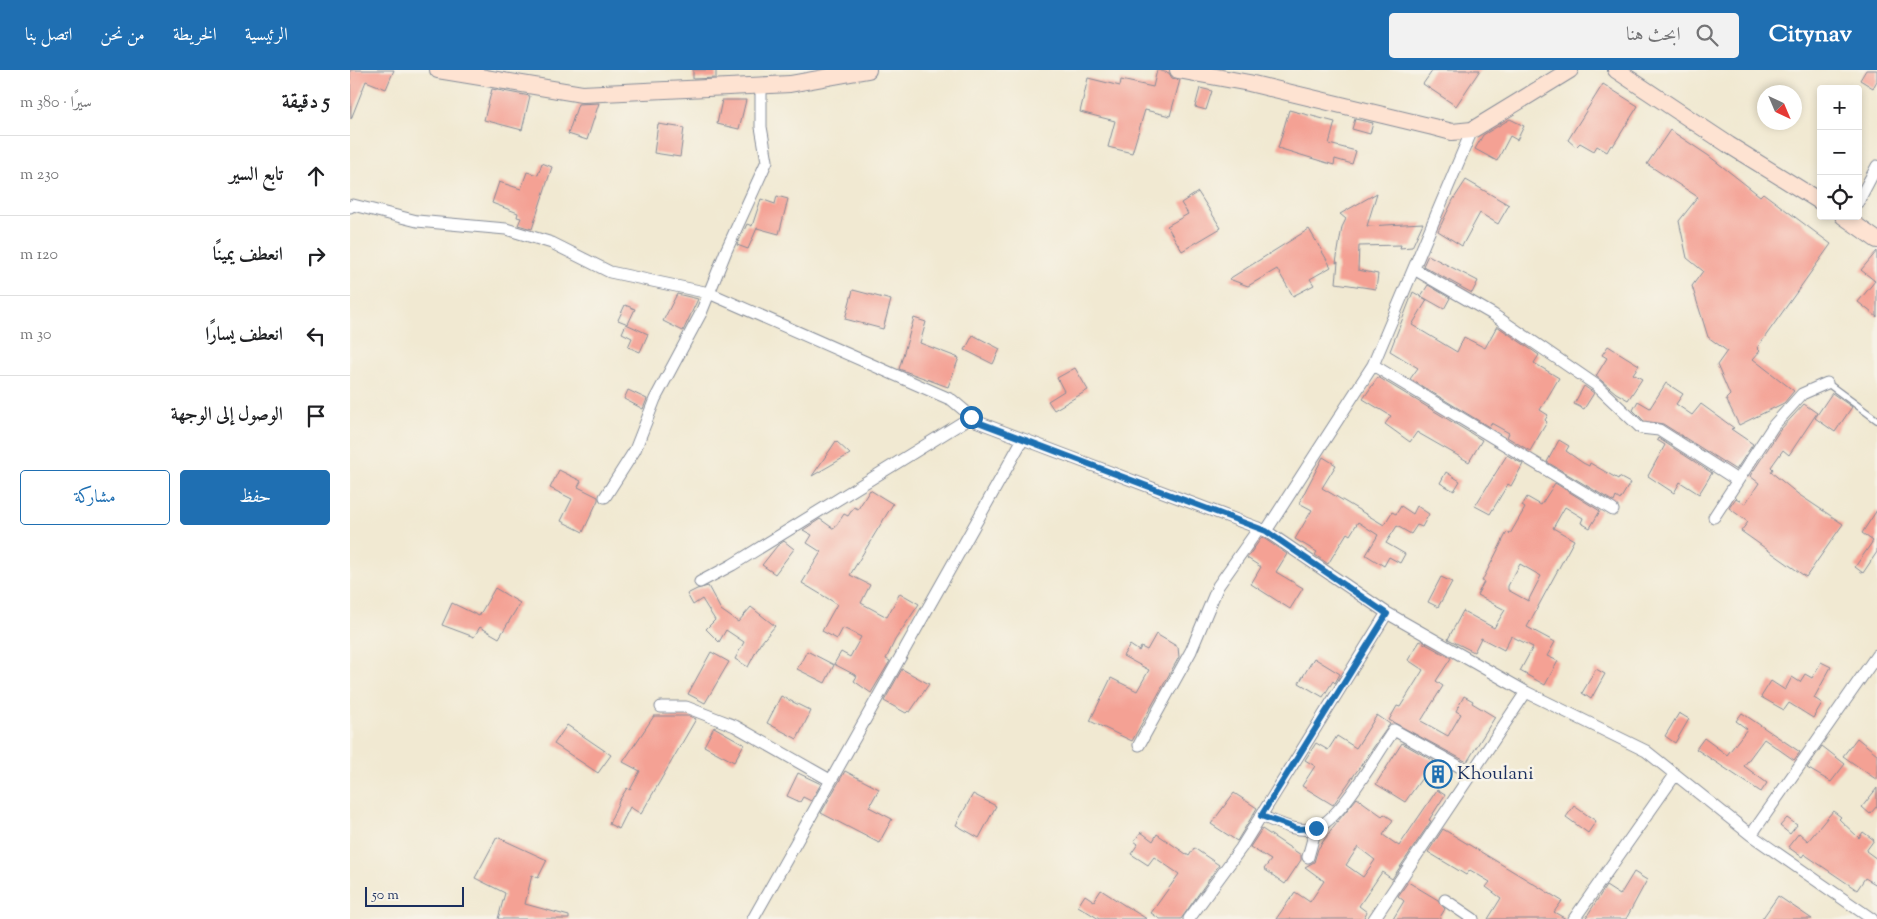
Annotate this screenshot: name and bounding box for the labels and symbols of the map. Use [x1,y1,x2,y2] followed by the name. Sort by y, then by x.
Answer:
[1757,85,1802,130] north arrow
[960,406,983,429] route start
[1423,759,1453,789] building icon: Khoulani
[1457,761,1534,788] place label: Khoulani
[1305,817,1328,840] route end
[365,884,464,907] scale bar

